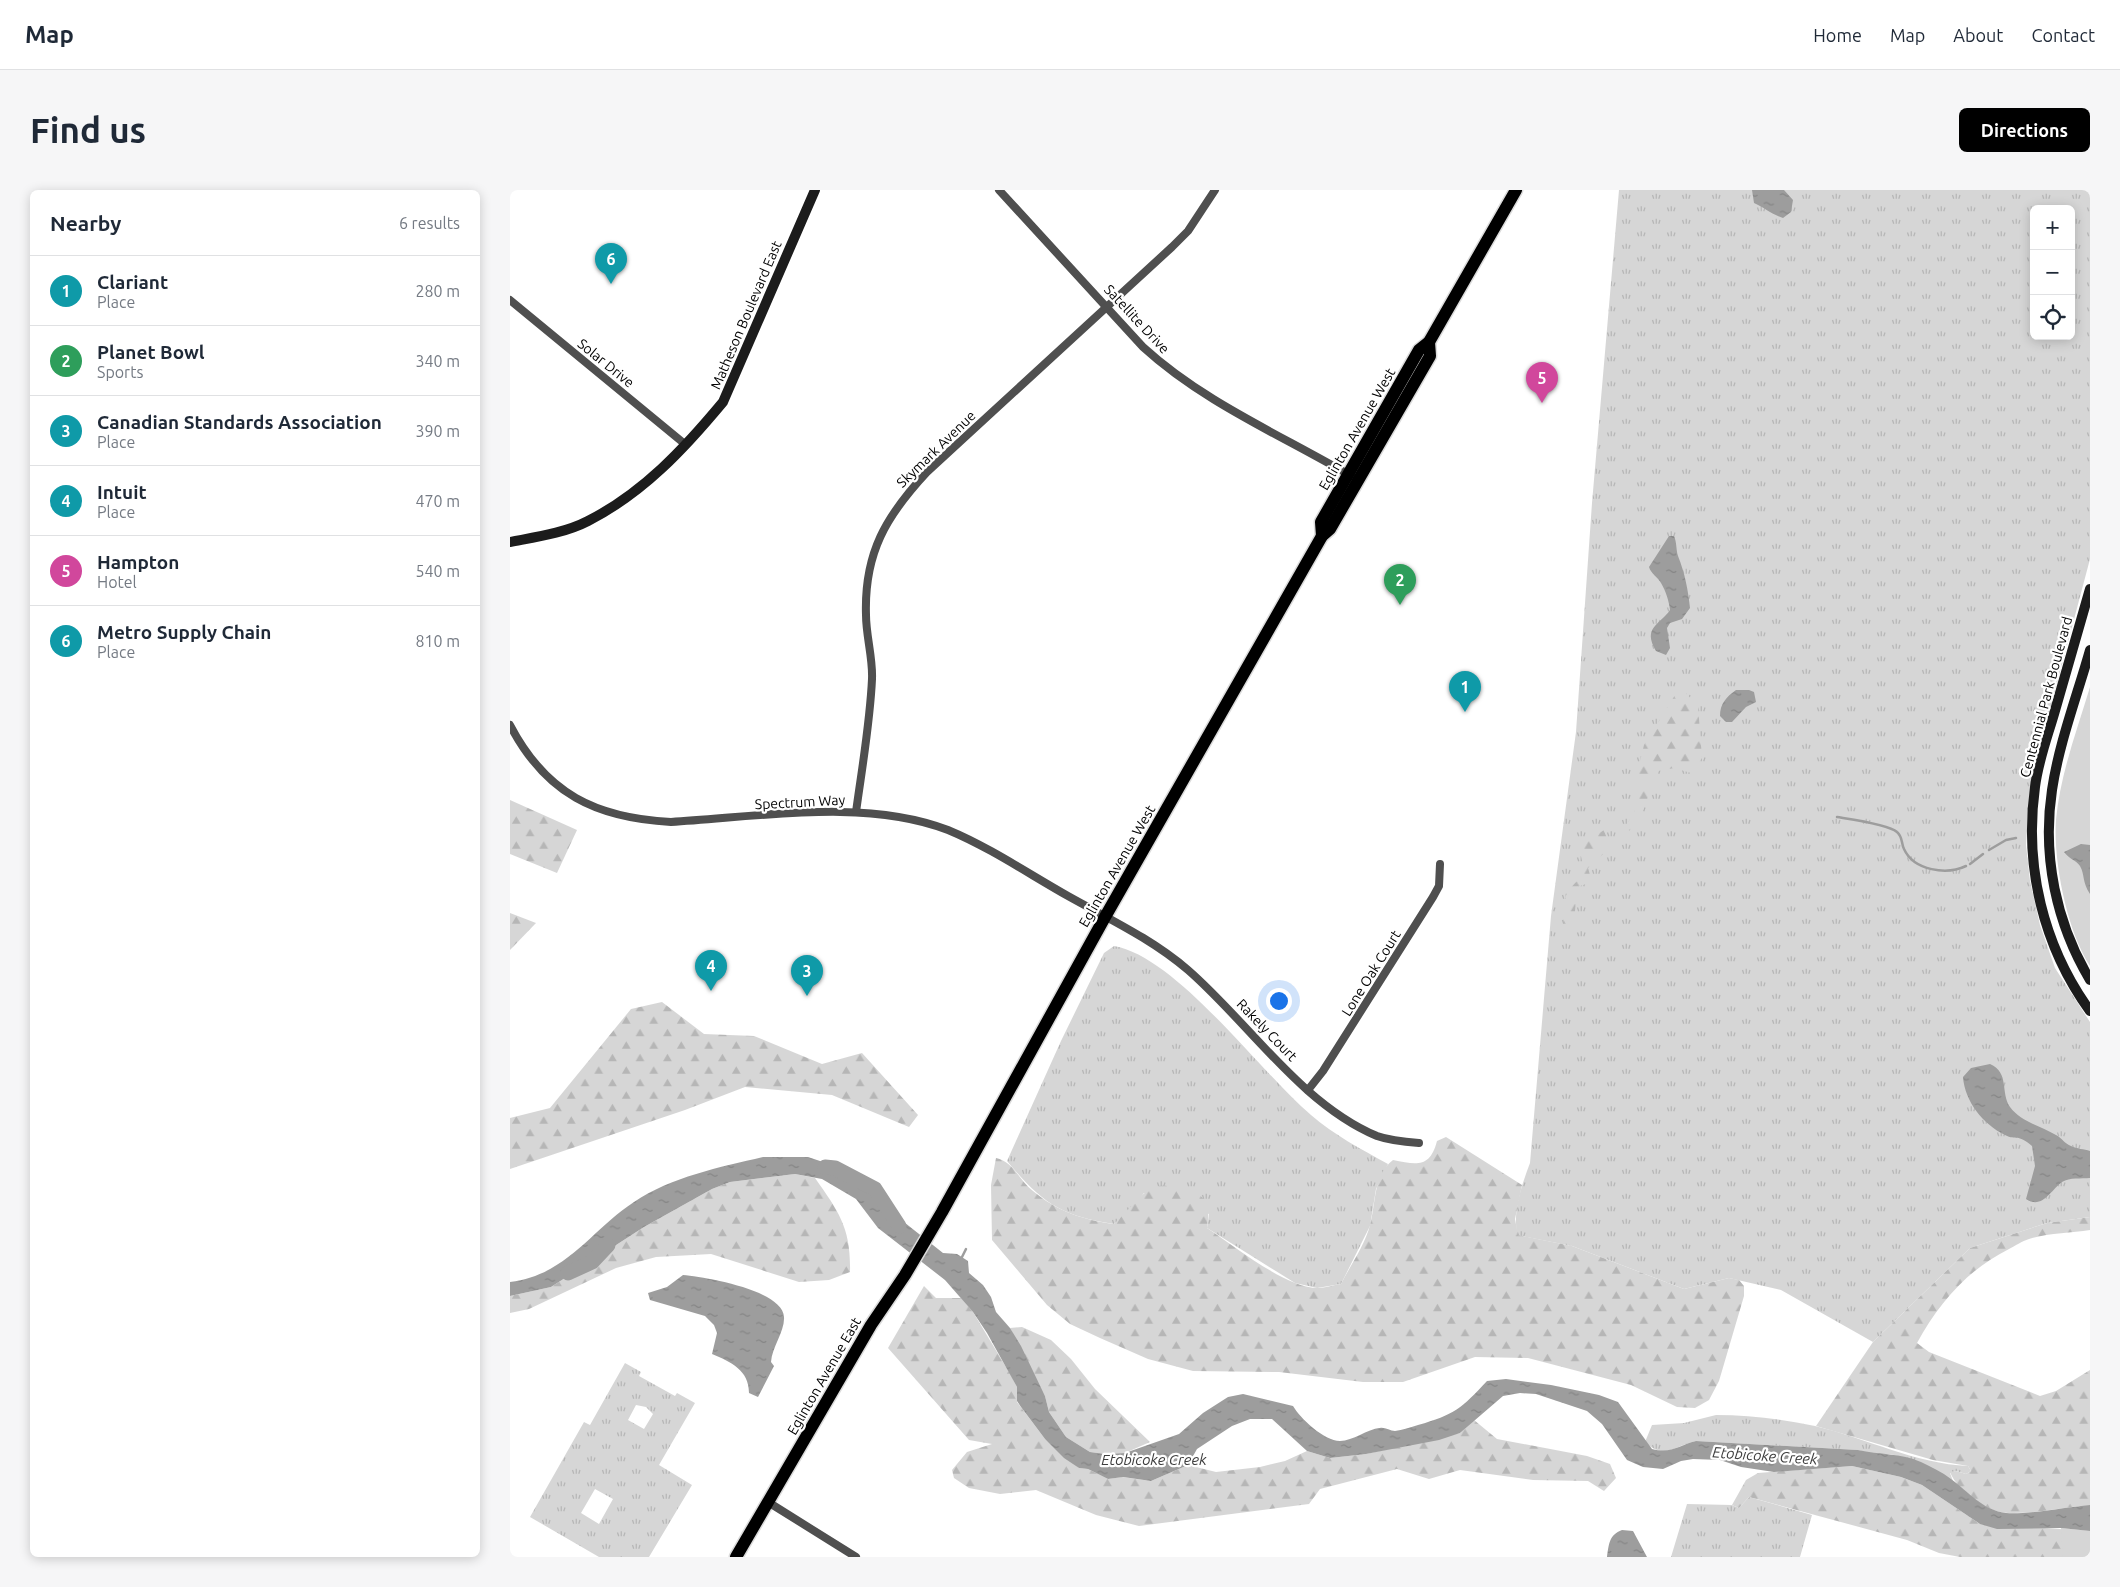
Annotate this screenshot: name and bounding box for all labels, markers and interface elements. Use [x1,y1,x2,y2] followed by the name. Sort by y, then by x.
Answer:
[25,21,74,48] text: Map
[1813,25,1862,45] text: Home
[1890,25,1925,45] text: Map
[1953,25,2003,45] text: About
[2031,25,2095,45] text: Contact
[1959,108,2090,152] button: Directions
[30,110,146,150] text: Find us
[2030,205,2075,340] map controls
[2030,205,2075,250] button: +
[50,211,121,235] text: Nearby
[399,214,460,232] text: 6 results
[707,238,785,392] street label: Matheson Boulevard East
[595,243,627,284] pin: 6
[2030,250,2075,295] button: −
[97,271,168,293] text: Clariant
[1101,281,1173,357] street label: Satellite Drive
[61,282,71,300] text: 1
[415,282,460,300] text: 280 m
[97,293,135,311] text: Place
[2030,295,2075,340] button: locate
[575,335,637,391] street label: Solar Drive
[97,341,205,363] text: Planet Bowl
[61,352,71,370] text: 2
[415,352,460,370] text: 340 m
[1526,362,1558,403] pin: 5
[97,363,143,381] text: Sports
[1316,365,1399,493] street label: Eglinton Avenue West
[893,407,979,491] street label: Skymark Avenue
[97,411,382,433] text: Canadian Standards Association
[61,422,71,440] text: 3
[415,422,460,440] text: 390 m
[97,433,135,451] text: Place
[97,481,147,503] text: Intuit
[61,492,71,510] text: 4
[415,492,460,510] text: 470 m
[97,503,135,521] text: Place
[97,551,179,573] text: Hampton
[61,562,71,580] text: 5
[415,562,460,580] text: 540 m
[1384,564,1416,605] pin: 2
[97,573,137,591] text: Hotel
[2017,615,2075,779] street label: Centennial Park Boulevard
[97,621,271,643] text: Metro Supply Chain
[61,632,71,650] text: 6
[415,632,460,650] text: 810 m
[97,643,135,661] text: Place
[1449,671,1481,712] pin: 1
[754,792,846,812] street label: Spectrum Way
[1076,802,1159,930] street label: Eglinton Avenue West
[1338,927,1404,1019] street label: Lone Oak Court
[695,950,727,991] pin: 4
[791,955,823,996] pin: 3
[1266,988,1292,1014] your location
[1234,996,1301,1065] street label: Rakely Court
[784,1314,864,1437] street label: Eglinton Avenue East
[1712,1443,1818,1468] water label: Etobicoke Creek
[1101,1451,1207,1468] water label: Etobicoke Creek

